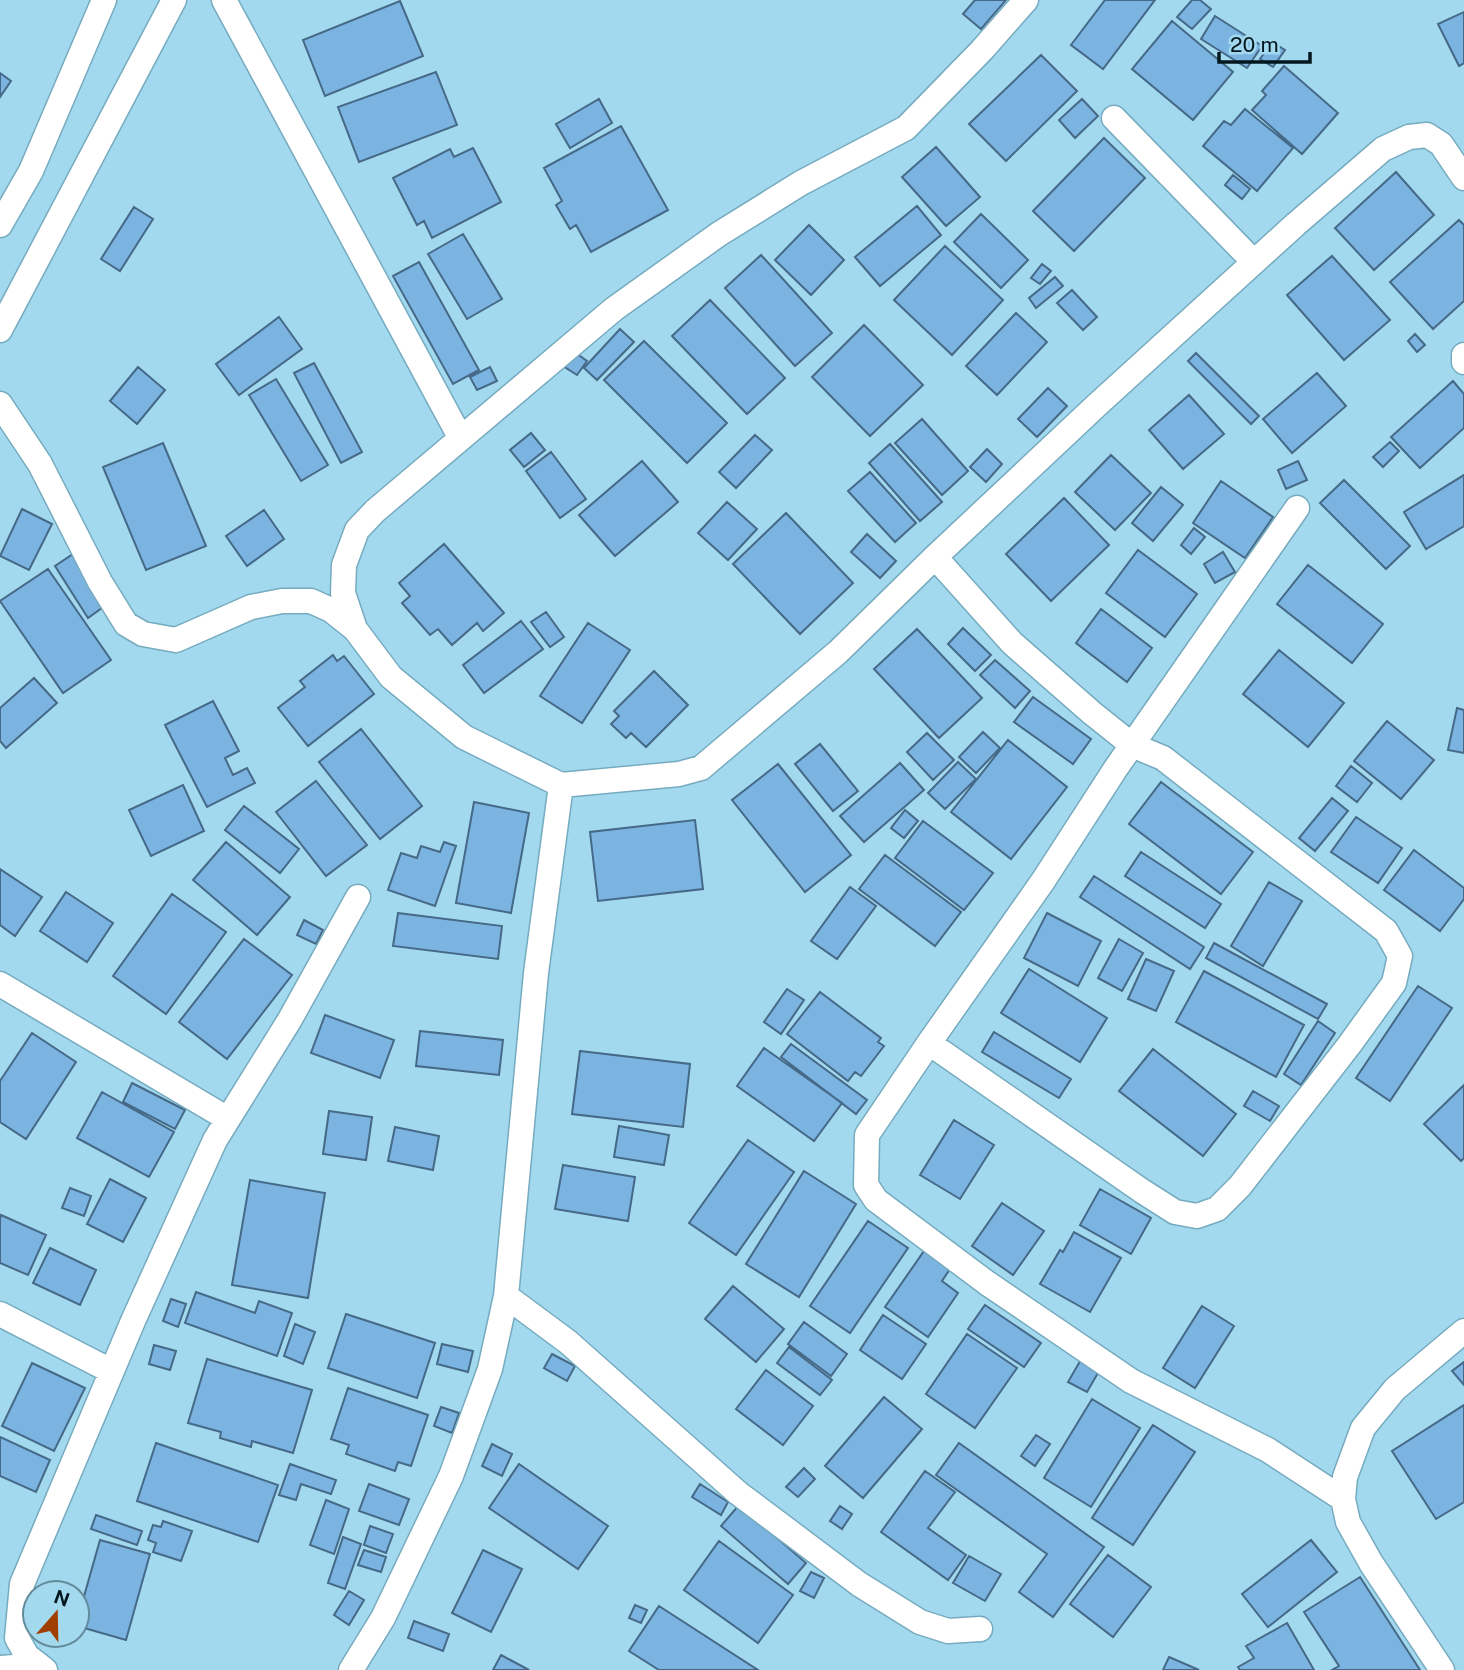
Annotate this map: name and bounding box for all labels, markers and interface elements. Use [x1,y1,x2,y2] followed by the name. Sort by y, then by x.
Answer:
[1219,21,1310,65] scale bar
[1230,32,1279,57] text: 20 m
[21,1579,91,1649] north arrow
[51,1585,73,1611] text: N

